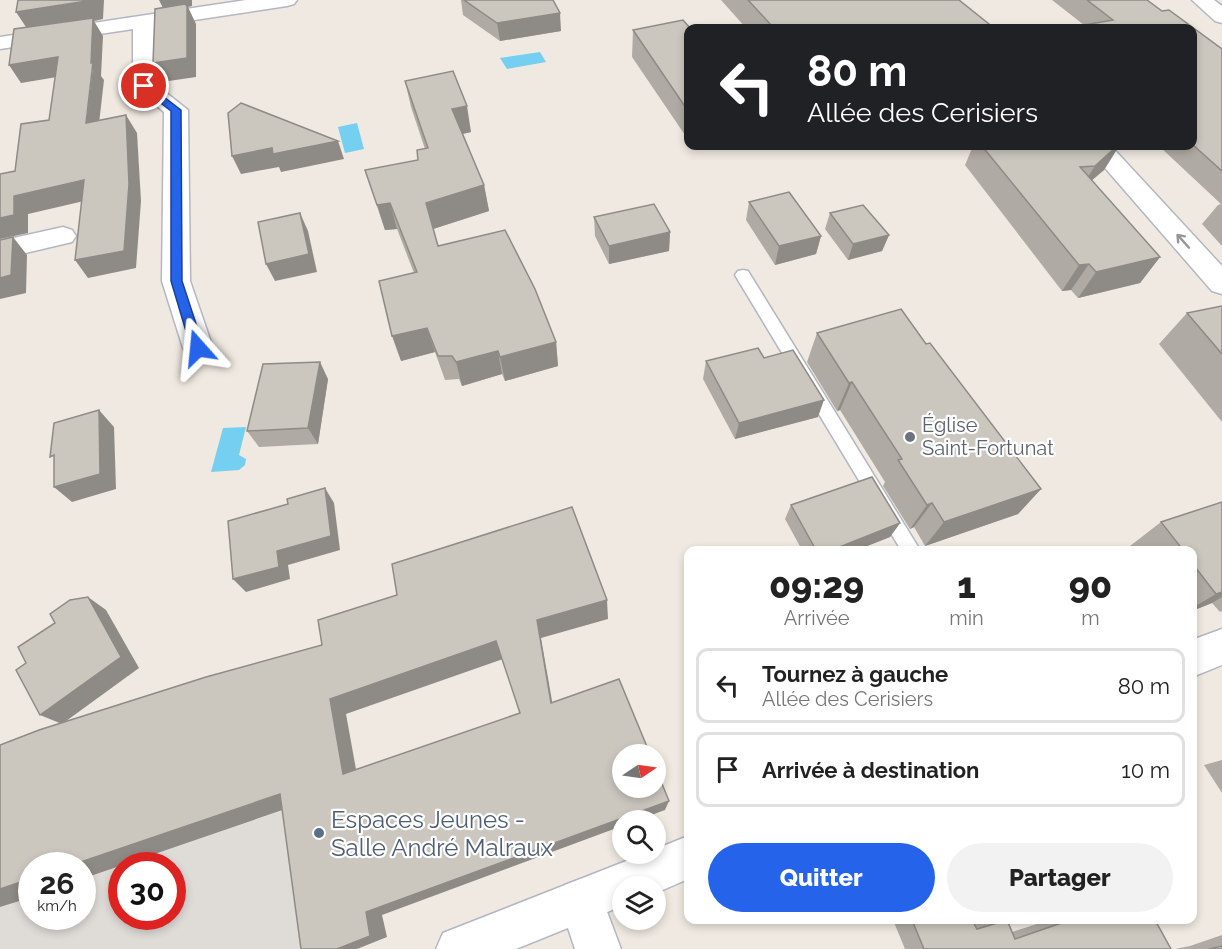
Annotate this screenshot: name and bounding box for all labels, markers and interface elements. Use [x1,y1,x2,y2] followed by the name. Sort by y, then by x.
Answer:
[807,47,907,96] text: 80 m
[708,48,786,126] icon: left
[118,60,169,111] pin
[127,69,160,102] icon: arrive
[807,97,1038,128] text: Allée des Cerisiers
[1176,234,1190,249] one-way arrow
[166,316,230,380] position arrow
[922,413,1054,460] place label: Église Saint-Fortunat
[903,430,917,444] marker: Église Saint-Fortunat
[769,564,864,606] text: 09:29
[957,564,976,606] text: 1
[1069,564,1112,606] text: 90
[784,606,849,630] text: Arrivée
[949,606,984,630] text: min
[1081,606,1100,630] text: m
[762,661,948,687] text: Tournez à gauche
[711,669,744,702] icon: left
[1118,673,1170,699] text: 80 m
[762,687,933,711] text: Allée des Cerisiers
[612,744,666,798] north arrow
[612,744,666,930] map controls
[711,753,744,786] icon: arrive
[762,757,979,783] text: Arrivée à destination
[1121,757,1170,783] text: 10 m
[331,805,553,862] place label: Espaces Jeunes - Salle André Malraux
[612,810,666,864] button: search
[312,826,326,840] marker: Espaces Jeunes - Salle André Malraux
[708,843,935,912] button: Quitter
[947,843,1173,912] button: Partager
[108,852,186,930] speed limit sign: 30
[39,866,75,901] text: 26
[612,876,666,930] button: layers
[37,897,77,915] text: km/h

